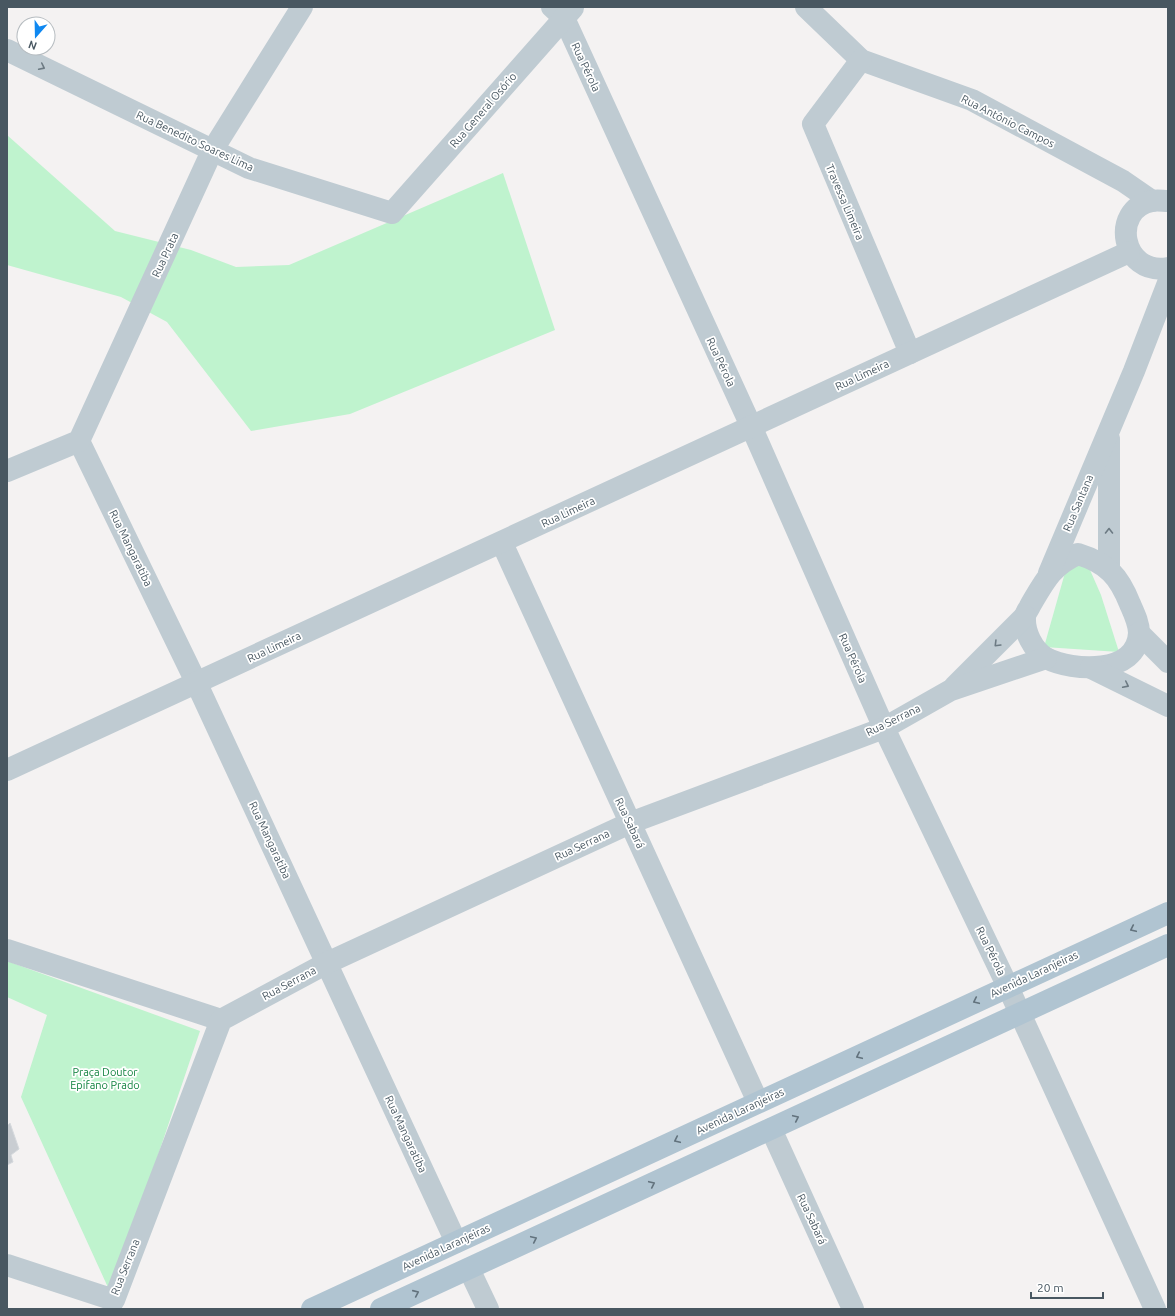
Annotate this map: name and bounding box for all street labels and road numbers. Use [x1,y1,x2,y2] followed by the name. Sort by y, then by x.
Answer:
[569,40,603,94] street label: Rua Pérola
[447,70,519,150] street label: Rua General Osório
[959,92,1057,150] street label: Rua Antônio Campos
[135,109,255,173] street label: Rua Benedito Soares Lima
[824,162,866,242] street label: Travessa Limeira
[149,231,181,279] street label: Rua Prata
[704,335,738,389] street label: Rua Pérola
[833,357,891,393] street label: Rua Limeira
[1061,473,1095,533] street label: Rua Santana
[539,494,597,530] street label: Rua Limeira
[107,508,155,588] street label: Rua Mangaratiba
[245,629,303,665] street label: Rua Limeira
[837,631,869,685] street label: Rua Pérola
[864,702,922,738] street label: Rua Serrana
[613,796,647,850] street label: Rua Sabará
[247,800,293,880] street label: Rua Mangaratiba
[553,827,611,863] street label: Rua Serrana
[974,925,1008,977] street label: Rua Pérola
[988,948,1080,1000] street label: Avenida Laranjeiras
[260,964,318,1002] street label: Rua Serrana
[694,1085,786,1137] street label: Avenida Laranjeiras
[383,1094,429,1174] street label: Rua Mangaratiba
[795,1192,829,1246] street label: Rua Sabará
[400,1221,492,1273] street label: Avenida Laranjeiras
[108,1237,142,1297] street label: Rua Serrana

